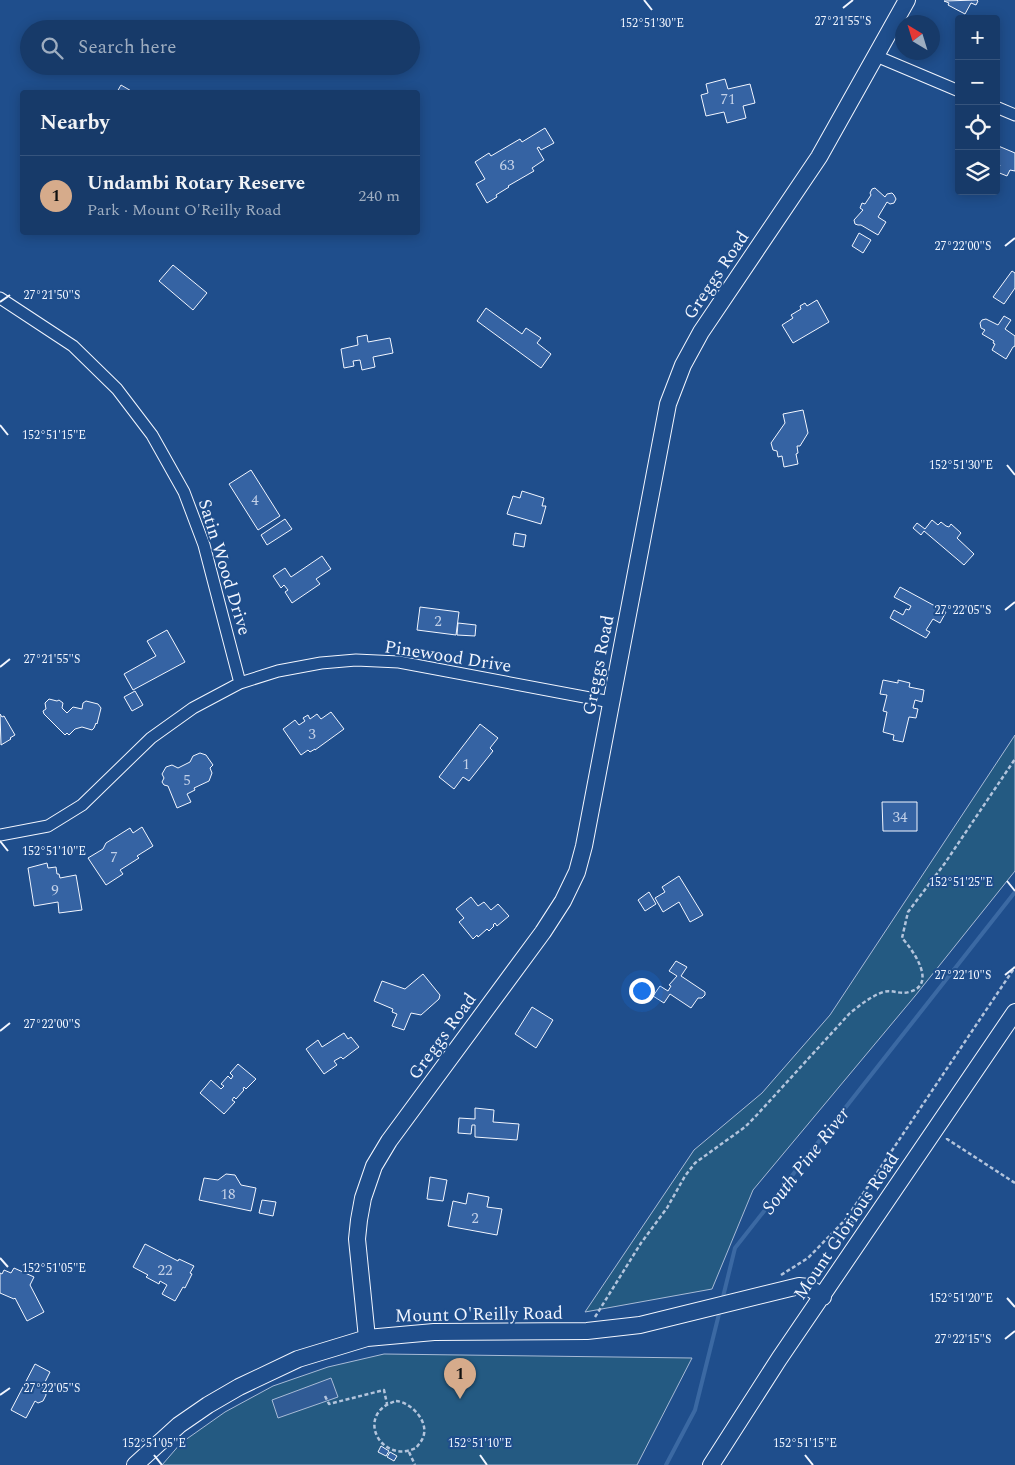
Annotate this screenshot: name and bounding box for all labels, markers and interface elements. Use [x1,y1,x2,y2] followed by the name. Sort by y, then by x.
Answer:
[815,12,871,31] text: 27°21'55"S
[620,14,684,33] text: 152°51'30"E
[895,15,940,60] north arrow
[955,15,1000,195] map controls
[955,15,1000,60] button: +
[20,20,420,75] search box
[78,33,177,62] text: Search here
[38,34,66,62] icon: search
[955,60,1000,105] button: −
[720,88,736,111] house number: 71
[955,105,1000,150] button: locate
[40,107,110,139] text: Nearby
[955,150,1000,195] button: layers
[499,154,515,177] house number: 63
[87,169,305,198] text: Undambi Rotary Reserve
[52,184,60,208] text: 1
[358,184,400,208] text: 240 m
[87,198,281,222] text: Park · Mount O'Reilly Road
[677,226,756,325] street label: Greggs Road
[935,237,991,256] text: 27°22'00"S
[24,286,80,305] text: 27°21'50"S
[22,426,86,445] text: 152°51'15"E
[929,456,993,475] text: 152°51'30"E
[251,489,259,512] house number: 4
[191,496,258,639] street label: Satin Wood Drive
[935,601,991,620] text: 27°22'05"S
[434,610,442,633] house number: 2
[576,613,621,718] street label: Greggs Road
[383,633,513,680] street label: Pinewood Drive
[24,650,80,669] text: 27°21'55"S
[308,723,316,746] house number: 3
[462,753,470,776] house number: 1
[183,769,191,792] house number: 5
[892,806,908,829] house number: 34
[22,842,86,861] text: 152°51'10"E
[110,846,118,869] house number: 7
[929,873,993,892] text: 152°51'25"E
[51,879,59,902] house number: 9
[935,966,991,985] text: 27°22'10"S
[629,978,655,1004] your location
[402,987,483,1085] street label: Greggs Road
[24,1015,80,1034] text: 27°22'00"S
[755,1101,858,1221] water label: South Pine River
[787,1147,906,1305] street label: Mount Glorious Road
[220,1183,236,1206] house number: 18
[471,1207,479,1230] house number: 2
[22,1259,86,1278] text: 152°51'05"E
[157,1259,173,1282] house number: 22
[929,1289,993,1308] text: 152°51'20"E
[395,1300,563,1329] street label: Mount O'Reilly Road
[935,1330,991,1349] text: 27°22'15"S
[444,1358,476,1399] pin: 1
[24,1379,80,1398] text: 27°22'05"S
[122,1434,186,1453] text: 152°51'05"E
[448,1434,512,1453] text: 152°51'10"E
[773,1434,837,1453] text: 152°51'15"E

